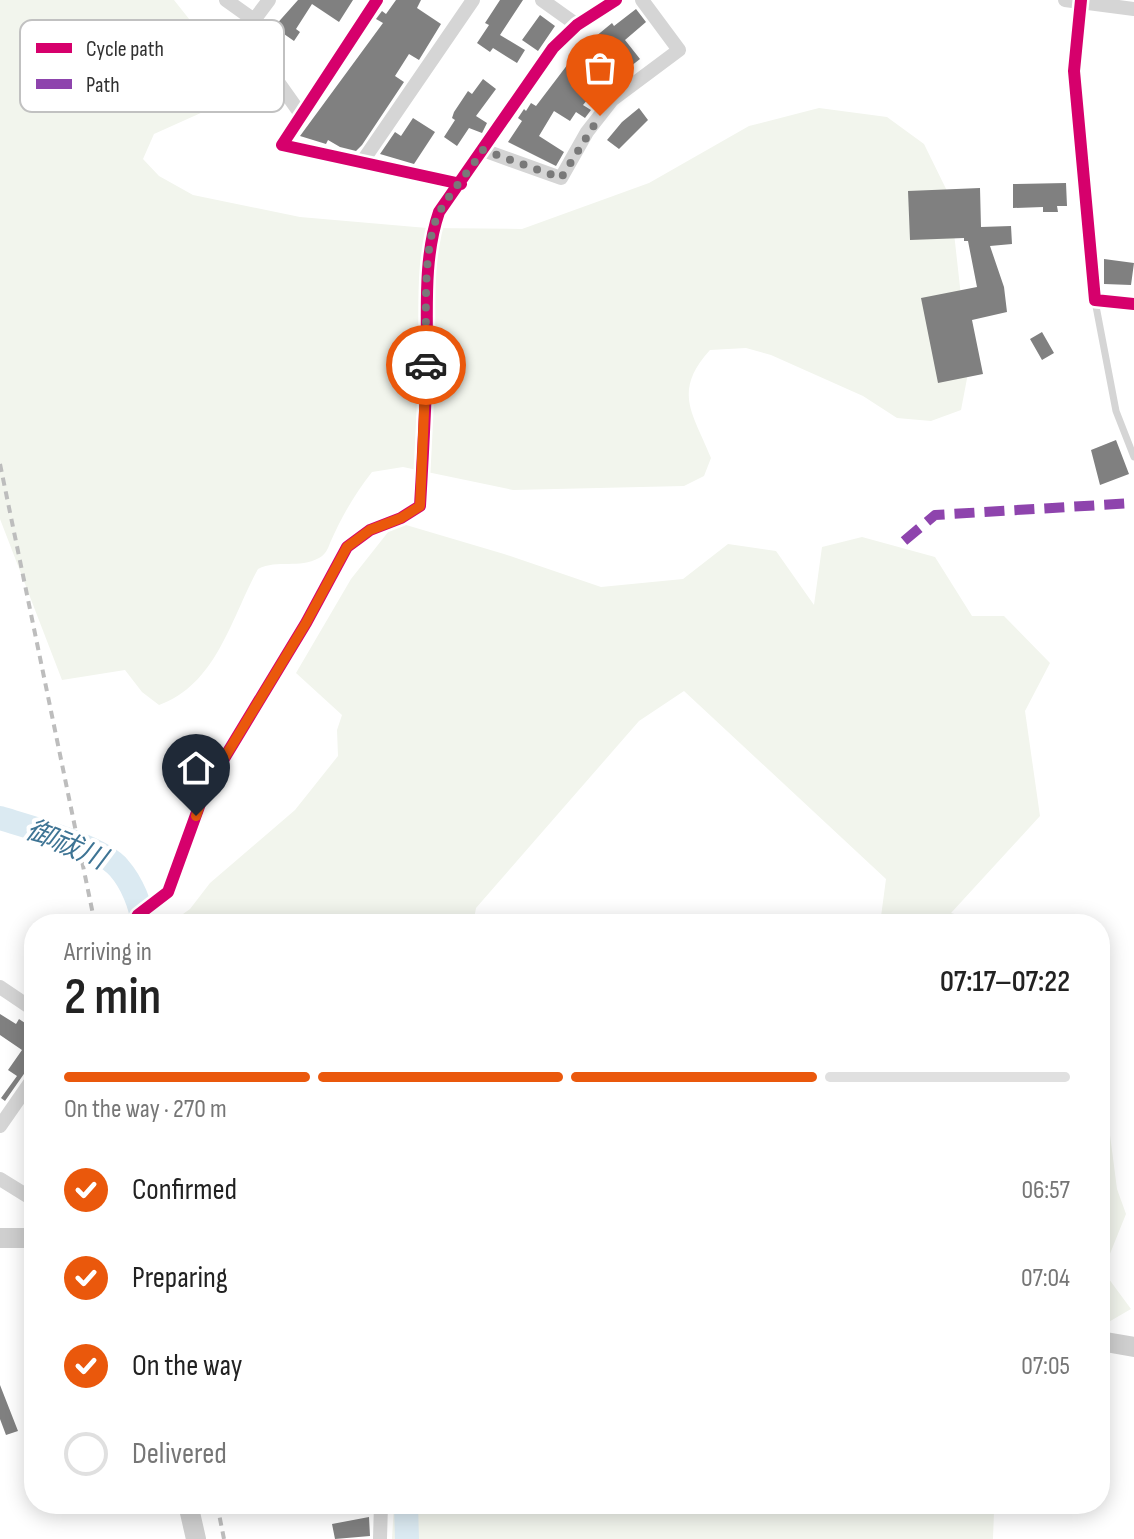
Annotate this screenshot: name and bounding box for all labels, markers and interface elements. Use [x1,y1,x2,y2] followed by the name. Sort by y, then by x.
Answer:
[20,20,284,112] legend
[566,34,634,116] pin
[86,36,164,63] text: Cycle path
[578,46,622,90] icon: bag
[86,72,120,99] text: Path
[386,325,466,405] courier
[404,343,448,387] icon: car
[162,734,230,816] pin
[174,746,218,790] icon: home
[21,813,114,878] water label: 御祓川
[64,937,152,968] text: Arriving in
[940,964,1070,1000] text: 07:17–07:22
[64,966,161,1029] text: 2 min
[64,1094,227,1125] text: On the way · 270 m
[64,1168,108,1212] icon: check
[132,1172,237,1208] text: Confirmed
[1021,1175,1070,1206] text: 06:57
[64,1256,108,1300] icon: check
[132,1260,228,1296] text: Preparing
[1021,1263,1070,1294] text: 07:04
[64,1344,108,1388] icon: check
[132,1348,242,1384] text: On the way
[1021,1351,1070,1382] text: 07:05
[132,1436,227,1472] text: Delivered

